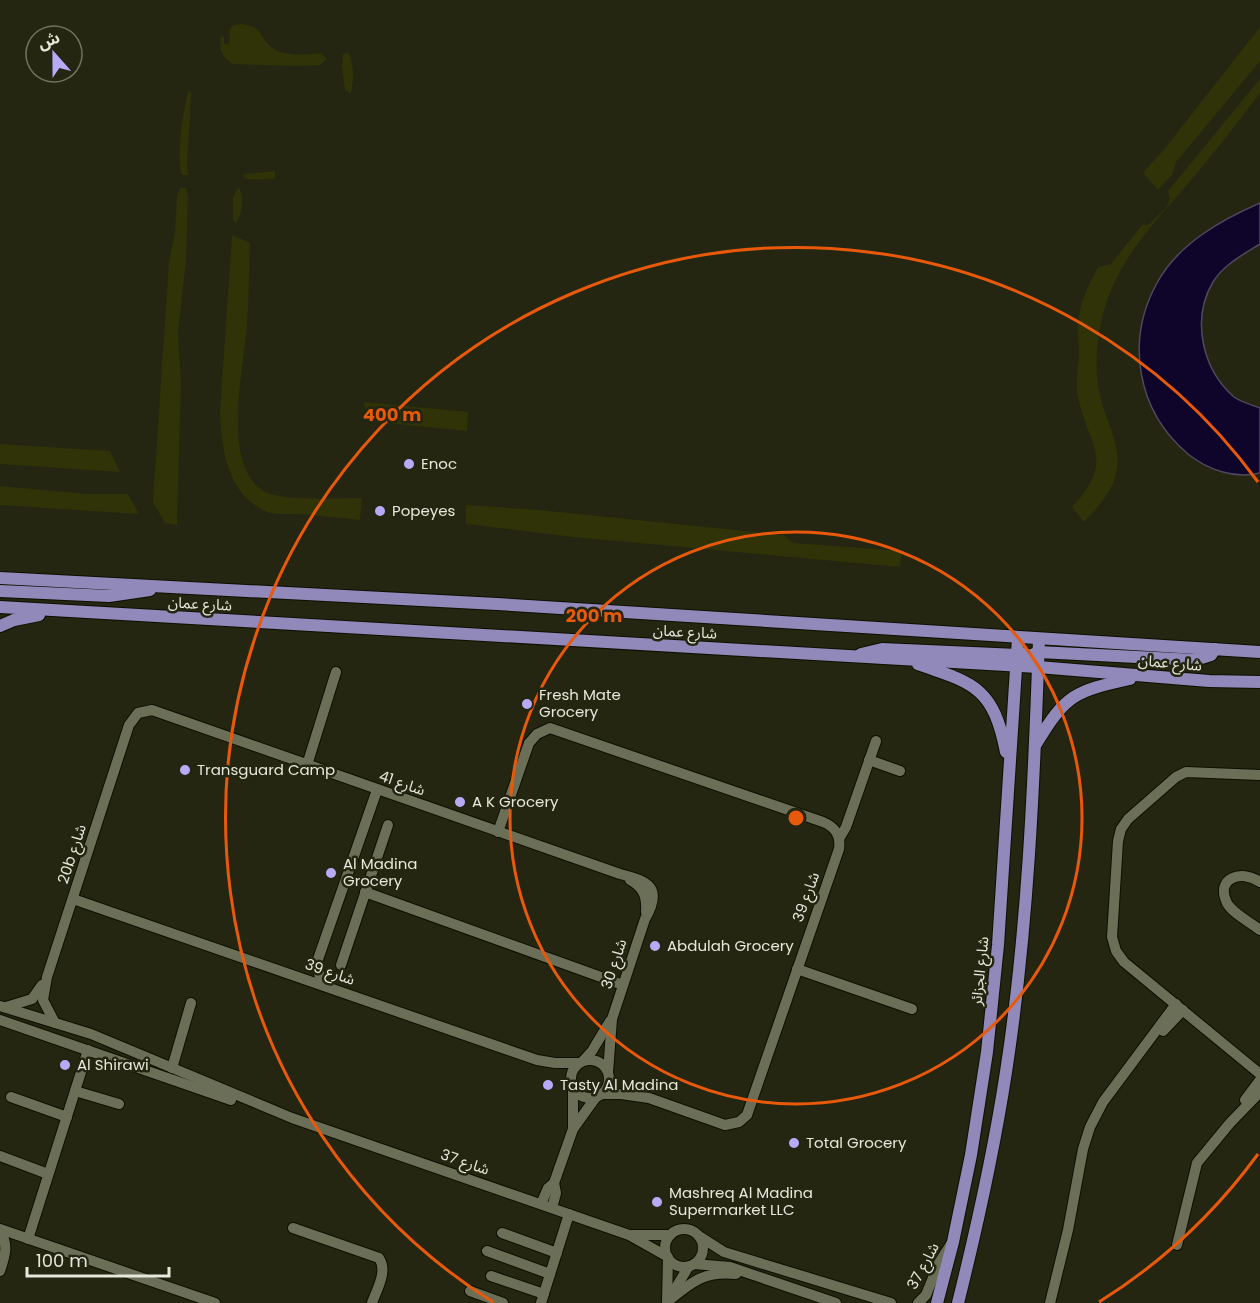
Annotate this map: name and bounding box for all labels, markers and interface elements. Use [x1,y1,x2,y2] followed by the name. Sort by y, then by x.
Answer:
[24,24,84,84] north arrow
[34,26,63,55] text: ش
[363,402,421,427] text: 400 m
[421,453,457,474] place label: Enoc
[402,457,416,471] marker: Enoc
[392,500,455,521] place label: Popeyes
[373,504,387,518] marker: Popeyes
[167,591,233,618] street label: شارع عمان
[566,603,622,628] text: 200 m
[652,619,718,646] street label: شارع عمان
[1137,649,1203,678] street label: شارع عمان
[539,684,621,722] place label: Fresh Mate Grocery
[520,697,534,711] marker: Fresh Mate Grocery
[197,759,335,780] place label: Transguard Camp
[178,763,192,777] marker: Transguard Camp
[376,765,428,802] street label: شارع 41
[472,791,559,812] place label: A K Grocery
[453,795,467,809] marker: A K Grocery
[786,808,806,828] centre of rings
[52,821,93,887] street label: 20b شارع
[343,853,417,891] place label: Al Madina Grocery
[324,866,338,880] marker: Al Madina Grocery
[787,869,826,925] street label: شارع 39
[667,935,794,956] place label: Abdulah Grocery
[965,935,996,1008] street label: شارع الجزائر
[596,936,633,992] street label: شارع 30
[648,939,662,953] marker: Abdulah Grocery
[302,953,358,992] street label: شارع 39
[77,1054,149,1075] place label: Al Shirawi
[58,1058,72,1072] marker: Al Shirawi
[560,1074,678,1095] place label: Tasty Al Madina
[541,1078,555,1092] marker: Tasty Al Madina
[806,1132,907,1153] place label: Total Grocery
[787,1136,801,1150] marker: Total Grocery
[437,1143,493,1182] street label: شارع 37
[669,1182,813,1220] place label: Mashreq Al Madina Supermarket LLC
[650,1195,664,1209] marker: Mashreq Al Madina Supermarket LLC
[901,1238,946,1294] street label: شارع 37
[27,1240,170,1278] scale bar
[36,1248,88,1273] text: 100 m

